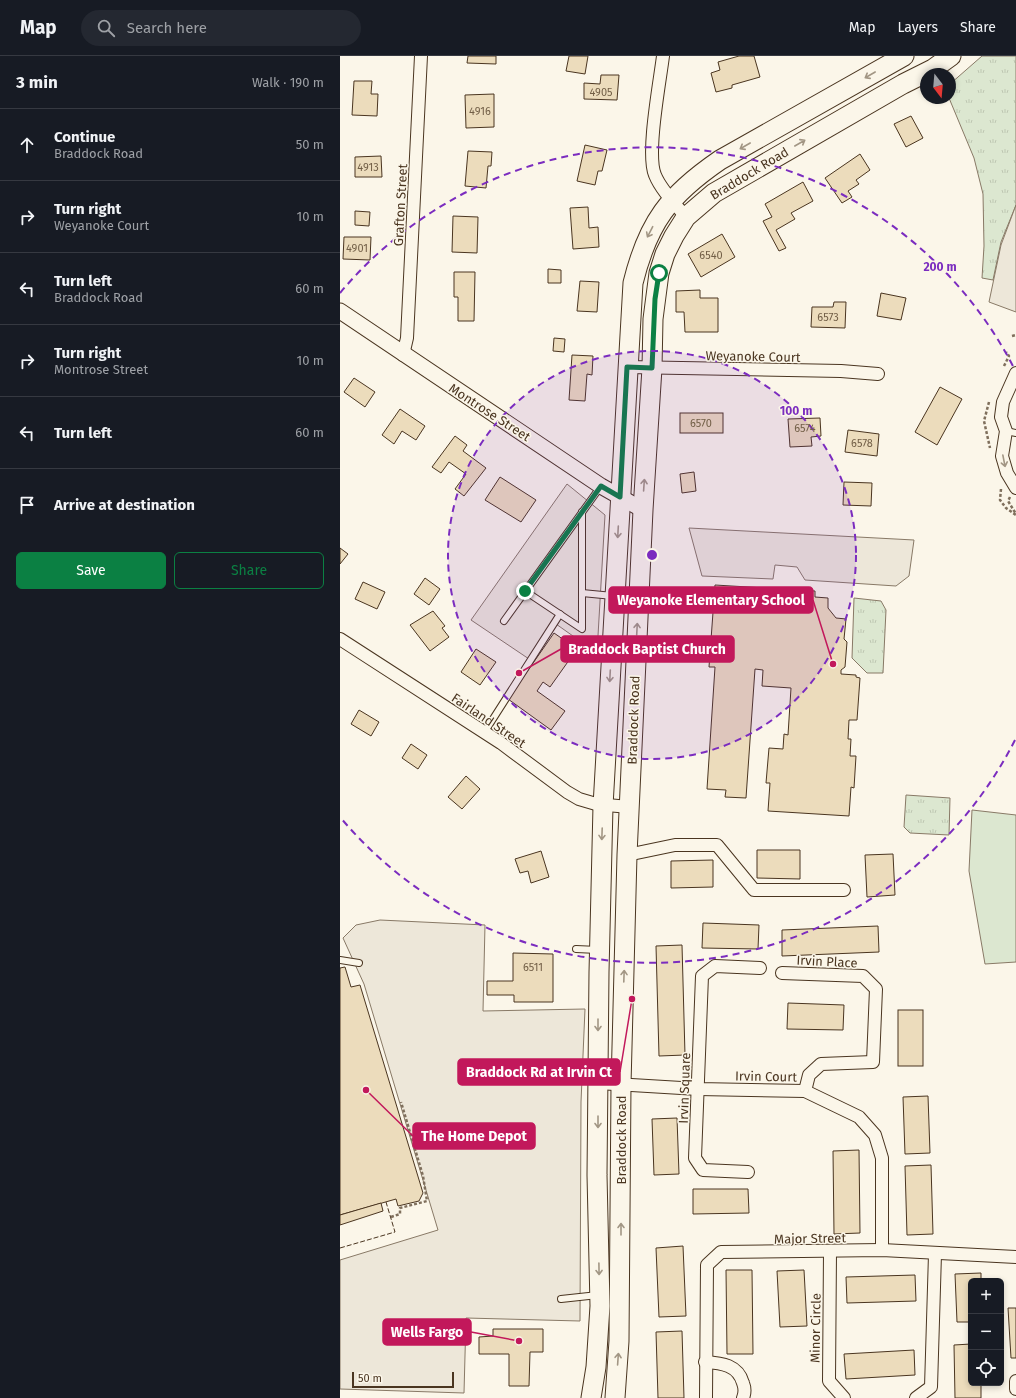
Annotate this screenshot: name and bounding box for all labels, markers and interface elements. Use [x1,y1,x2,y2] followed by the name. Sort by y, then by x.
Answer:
[81,10,361,46] search box
[20,16,57,39] text: Map
[95,17,117,39] icon: search
[127,19,207,37] text: Search here
[849,19,875,36] text: Map
[897,19,938,36] text: Layers
[960,19,996,36] text: Share
[920,68,956,104] north arrow
[16,72,58,93] text: 3 min
[864,72,876,80] one-way arrow
[252,75,324,90] text: Walk · 190 m
[589,86,613,99] house number: 4905
[469,105,491,118] house number: 4916
[54,128,115,146] text: Continue
[16,134,38,156] icon: ahead
[296,137,324,152] text: 50 m
[794,138,806,146] one-way arrow
[739,143,751,151] one-way arrow
[707,144,791,203] street label: Braddock Road
[54,146,143,161] text: Braddock Road
[357,161,379,174] house number: 4913
[391,163,410,247] street label: Grafton Street
[54,200,121,218] text: Turn right
[16,206,38,228] icon: right
[297,209,324,224] text: 10 m
[54,218,149,233] text: Weyanoke Court
[646,225,654,237] one-way arrow
[346,242,368,255] house number: 4901
[699,249,723,262] house number: 6540
[923,260,957,274] text: 200 m
[650,264,668,282] route start
[54,272,112,290] text: Turn left
[16,278,38,300] icon: left
[295,281,324,296] text: 60 m
[54,290,143,305] text: Braddock Road
[817,311,839,324] house number: 6573
[54,344,121,362] text: Turn right
[705,348,801,365] street label: Weyanoke Court
[16,350,38,372] icon: right
[297,353,324,368] text: 10 m
[54,362,148,377] text: Montrose Street
[446,381,534,445] street label: Montrose Street
[780,404,812,418] text: 100 m
[690,417,712,430] house number: 6570
[16,422,38,444] icon: left
[794,422,816,435] house number: 6574
[54,424,112,442] text: Turn left
[295,425,324,440] text: 60 m
[851,437,873,450] house number: 6578
[1000,454,1008,467] one-way arrow
[641,479,648,492] one-way arrow
[16,494,38,516] icon: arrive
[54,496,195,514] text: Arrive at destination
[614,525,622,538] one-way arrow
[645,548,659,562] centre of rings
[16,552,166,589] button: Save
[174,552,324,589] button: Share
[516,582,534,600] route end
[609,587,813,613] callout: Weyanoke Elementary School
[617,592,806,609] text: Weyanoke Elementary School
[633,623,641,636] one-way arrow
[561,636,734,662] callout: Braddock Baptist Church
[568,641,726,658] text: Braddock Baptist Church
[607,669,614,682] one-way arrow
[624,675,643,765] street label: Braddock Road
[449,690,529,751] street label: Fairland Street
[599,827,606,840] one-way arrow
[796,952,858,971] street label: Irvin Place
[523,961,543,974] house number: 6511
[620,970,628,983] one-way arrow
[594,1018,602,1031] one-way arrow
[676,1052,693,1124] street label: Irvin Square
[458,1059,620,1085] callout: Braddock Rd at Irvin Ct
[466,1064,613,1081] text: Braddock Rd at Irvin Ct
[735,1068,797,1085] street label: Irvin Court
[614,1096,629,1184] street label: Braddock Road
[594,1115,602,1128] one-way arrow
[413,1123,535,1149] callout: The Home Depot
[421,1128,528,1145] text: The Home Depot
[617,1223,625,1236] one-way arrow
[774,1230,846,1247] street label: Major Street
[595,1262,603,1275] one-way arrow
[968,1278,1004,1386] map controls
[968,1278,1004,1314] button: +
[807,1293,824,1363] street label: Minor Circle
[968,1314,1004,1350] button: −
[383,1319,471,1345] callout: Wells Fargo
[391,1324,463,1341] text: Wells Fargo
[968,1350,1004,1386] button: locate
[614,1353,621,1366] one-way arrow
[352,1370,454,1389] scale bar
[358,1372,382,1385] text: 50 m

